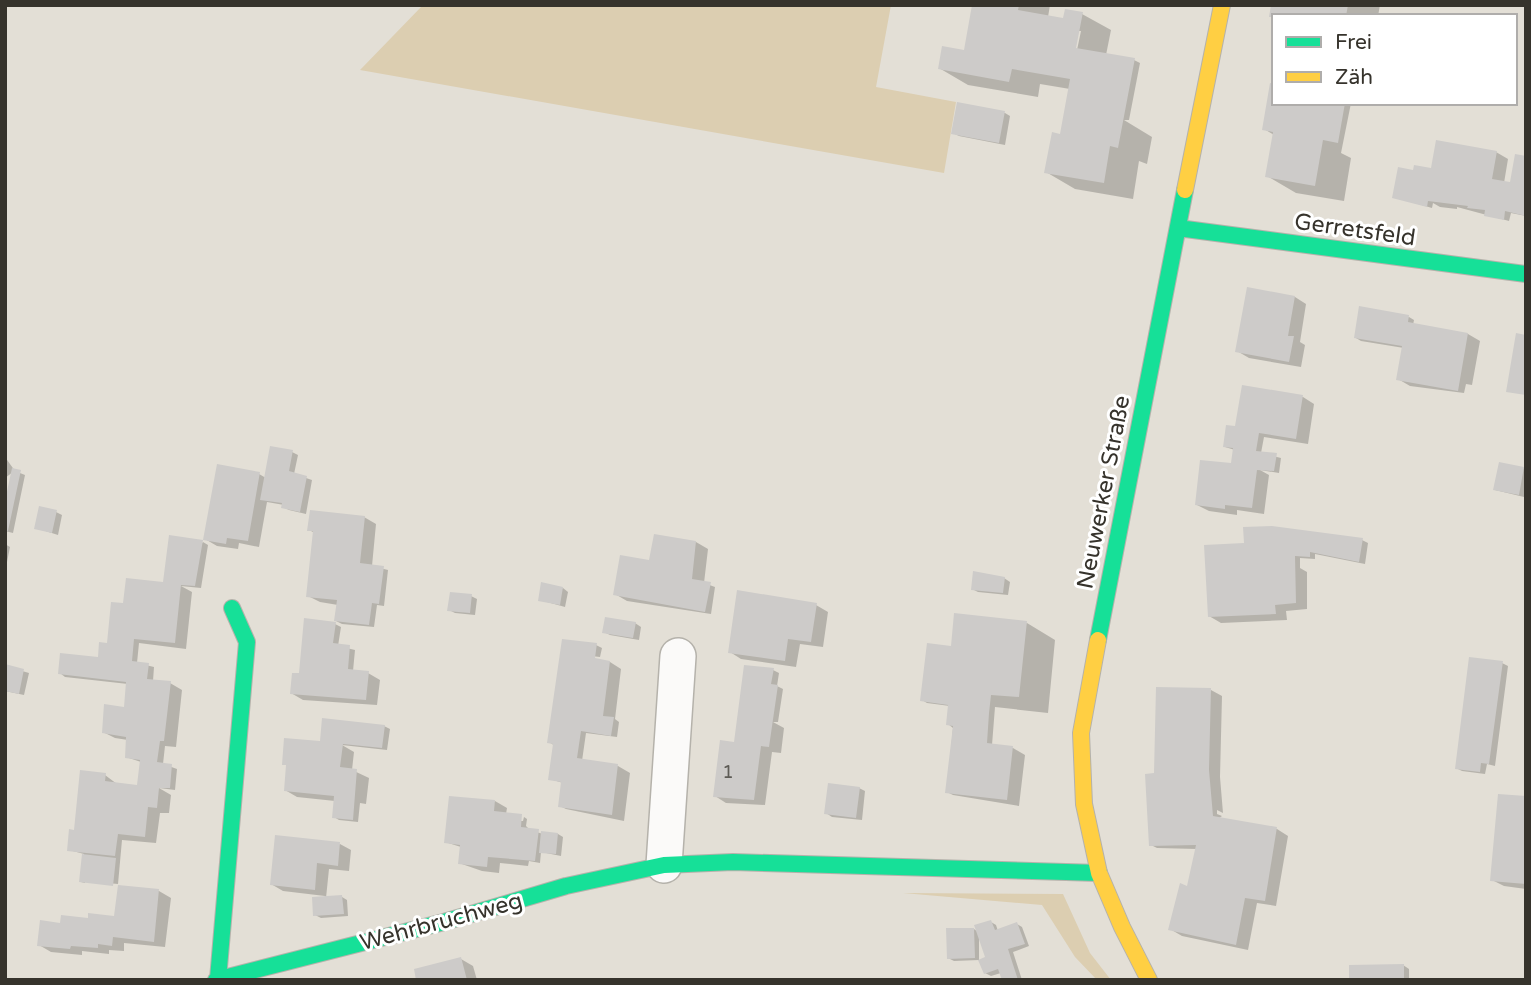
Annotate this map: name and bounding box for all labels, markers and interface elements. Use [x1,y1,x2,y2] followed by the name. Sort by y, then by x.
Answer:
[1272,14,1517,105] legend
[1335,30,1372,55] text: Frei
[1335,65,1373,90] text: Zäh
[1293,208,1417,252] street label: Gerretsfeld
[1072,393,1136,591] street label: Neuwerker Straße
[722,761,734,783] house number: 1
[357,887,526,957] street label: Wehrbruchweg

